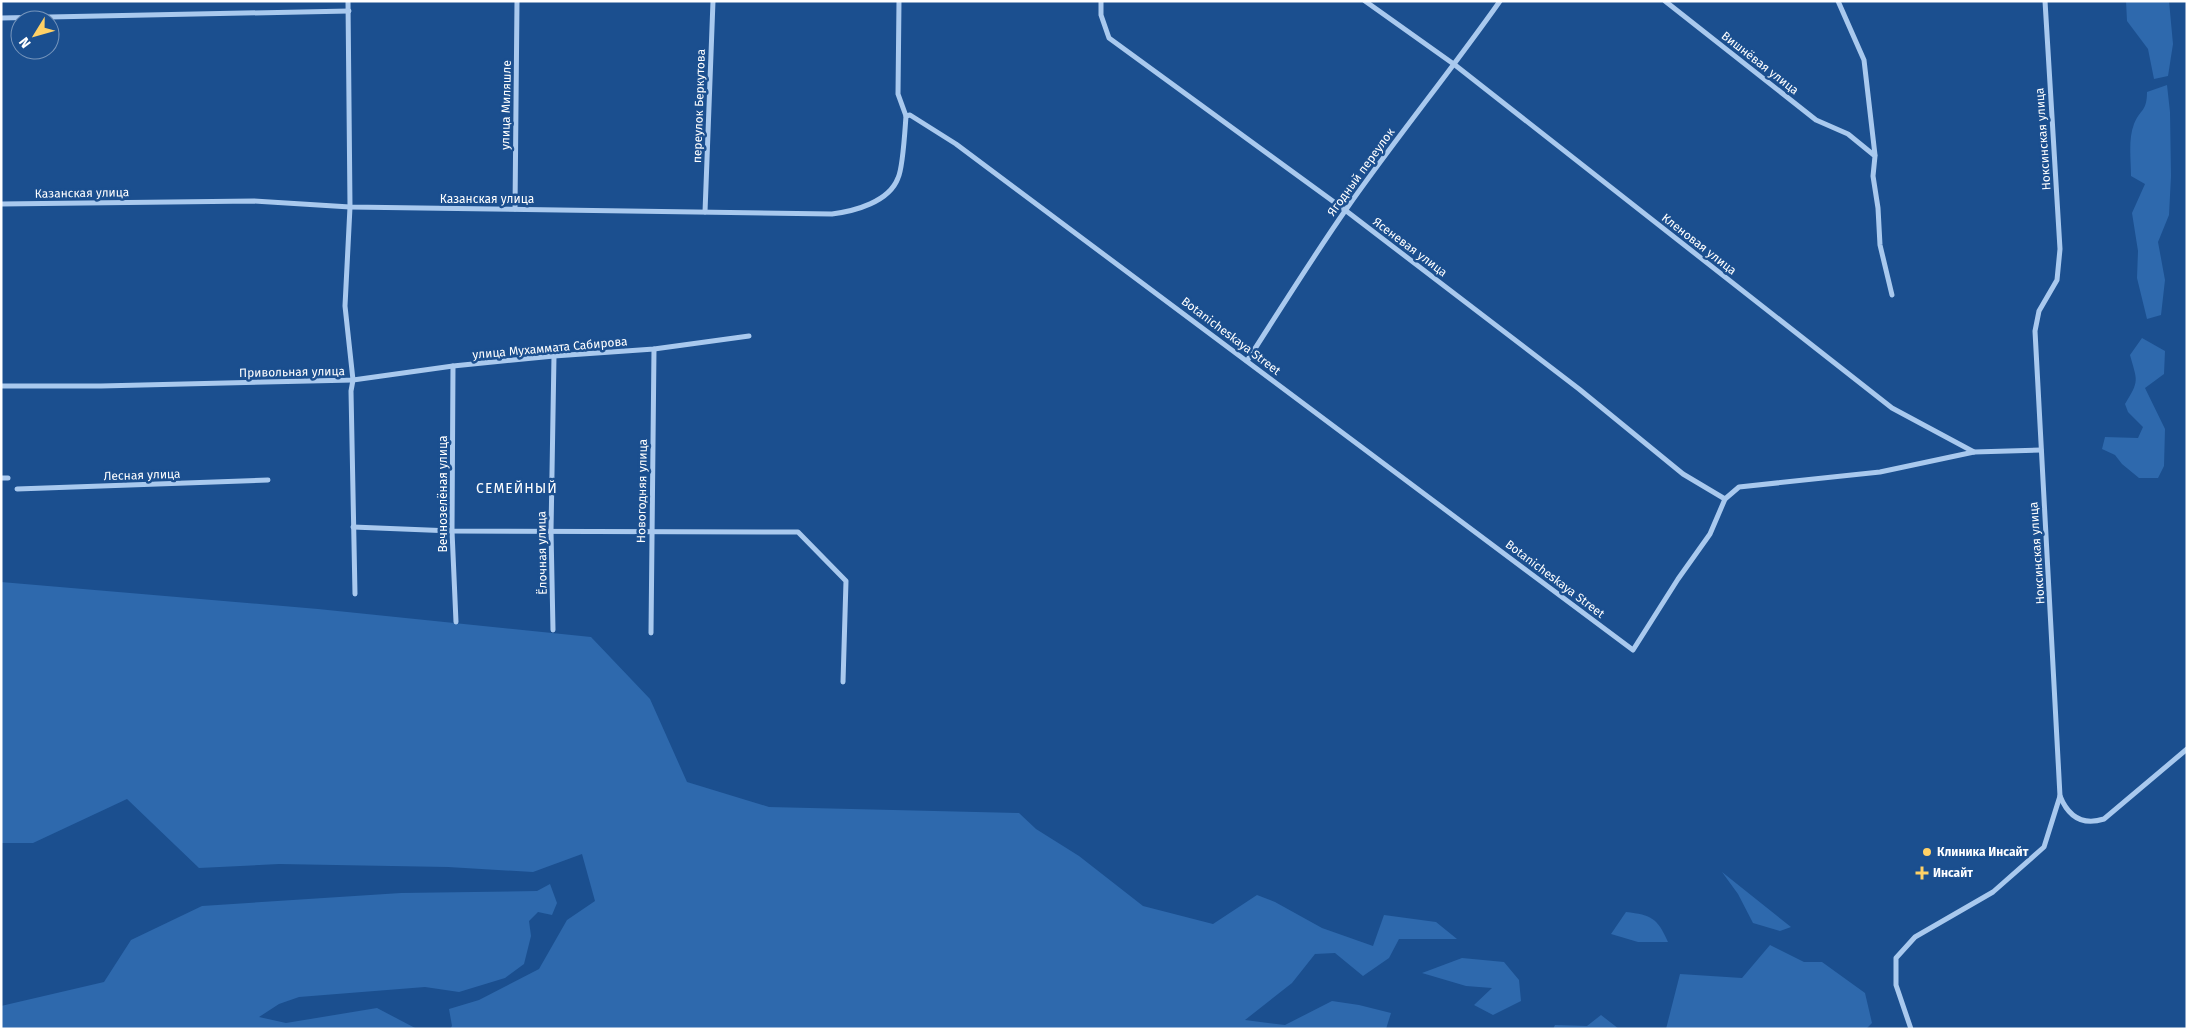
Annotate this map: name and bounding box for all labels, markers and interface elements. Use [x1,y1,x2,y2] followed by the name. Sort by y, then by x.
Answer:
[10,10,60,60] north arrow
[1719,29,1801,97] street label: Вишнёвая улица
[15,34,35,51] text: N
[690,49,708,163] street label: переулок Беркутова
[498,60,514,150] street label: улица Миляшле
[2032,87,2054,191] street label: Ноксинская улица
[1324,125,1398,219] street label: Ягодный переулок
[35,185,129,201] street label: Казанская улица
[440,192,534,206] street label: Казанская улица
[1659,210,1739,278] street label: Кленовая улица
[1370,215,1450,279] street label: Ясеневая улица
[1179,294,1284,378] street label: Botanicheskaya Street
[472,334,628,362] street label: улица Мухаммата Сабирова
[239,364,345,380] street label: Привольная улица
[436,436,450,552] street label: Вечнозелёная улица
[634,439,650,543] street label: Новогодняя улица
[103,467,181,483] street label: Лесная улица
[476,480,558,497] district label: СЕМЕЙНЫЙ
[2026,501,2048,605] street label: Ноксинская улица
[533,511,550,595] street label: Ёлочная улица
[1503,537,1608,621] street label: Botanicheskaya Street
[1937,845,2029,859] place label: Клиника Инсайт
[1921,846,1933,858] marker: Клиника Инсайт
[1915,866,1929,880] marker: Инсайт
[1933,866,1973,880] place label: Инсайт

